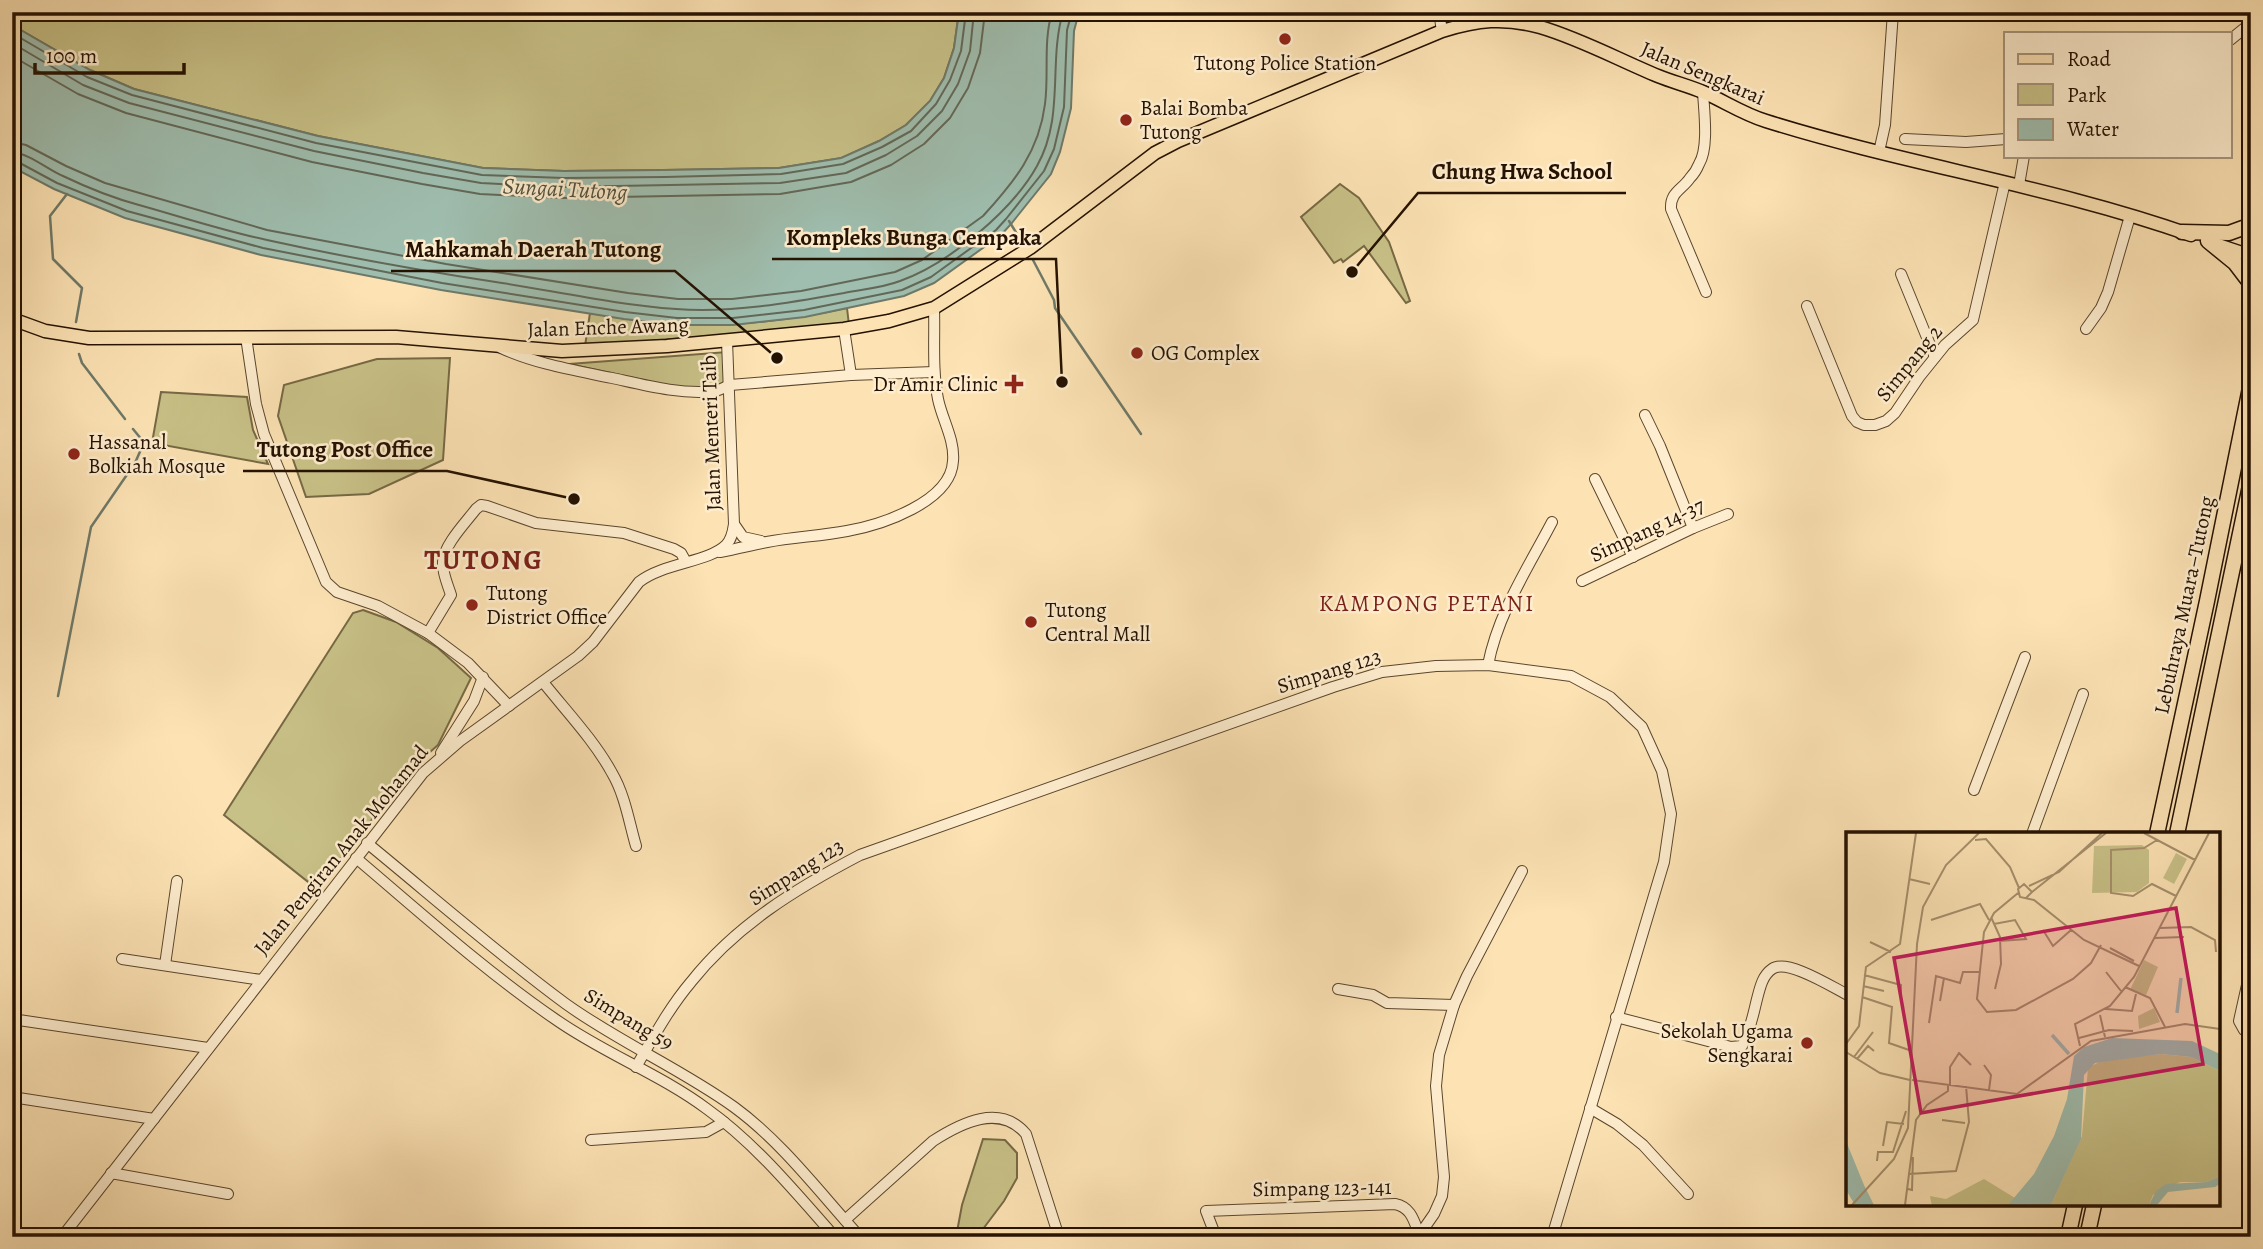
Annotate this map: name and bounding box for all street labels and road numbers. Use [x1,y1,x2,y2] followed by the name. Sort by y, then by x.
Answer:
[1637,34,1769,112] street label: Jalan Sengkarai
[527,310,690,344] street label: Jalan Enche Awang
[1869,319,1949,407] street label: Simpang 2
[694,354,728,512] street label: Jalan Menteri Taib
[1585,491,1709,569] street label: Simpang 14-37
[2147,493,2221,717] street label: Lebuhraya Muara–Tutong
[1274,642,1384,700] street label: Simpang 123
[247,738,435,961] street label: Jalan Pengiran Anak Mohamad
[743,832,849,912] street label: Simpang 123
[579,981,679,1057] street label: Simpang 59
[1252,1173,1392,1203] street label: Simpang 123-141

